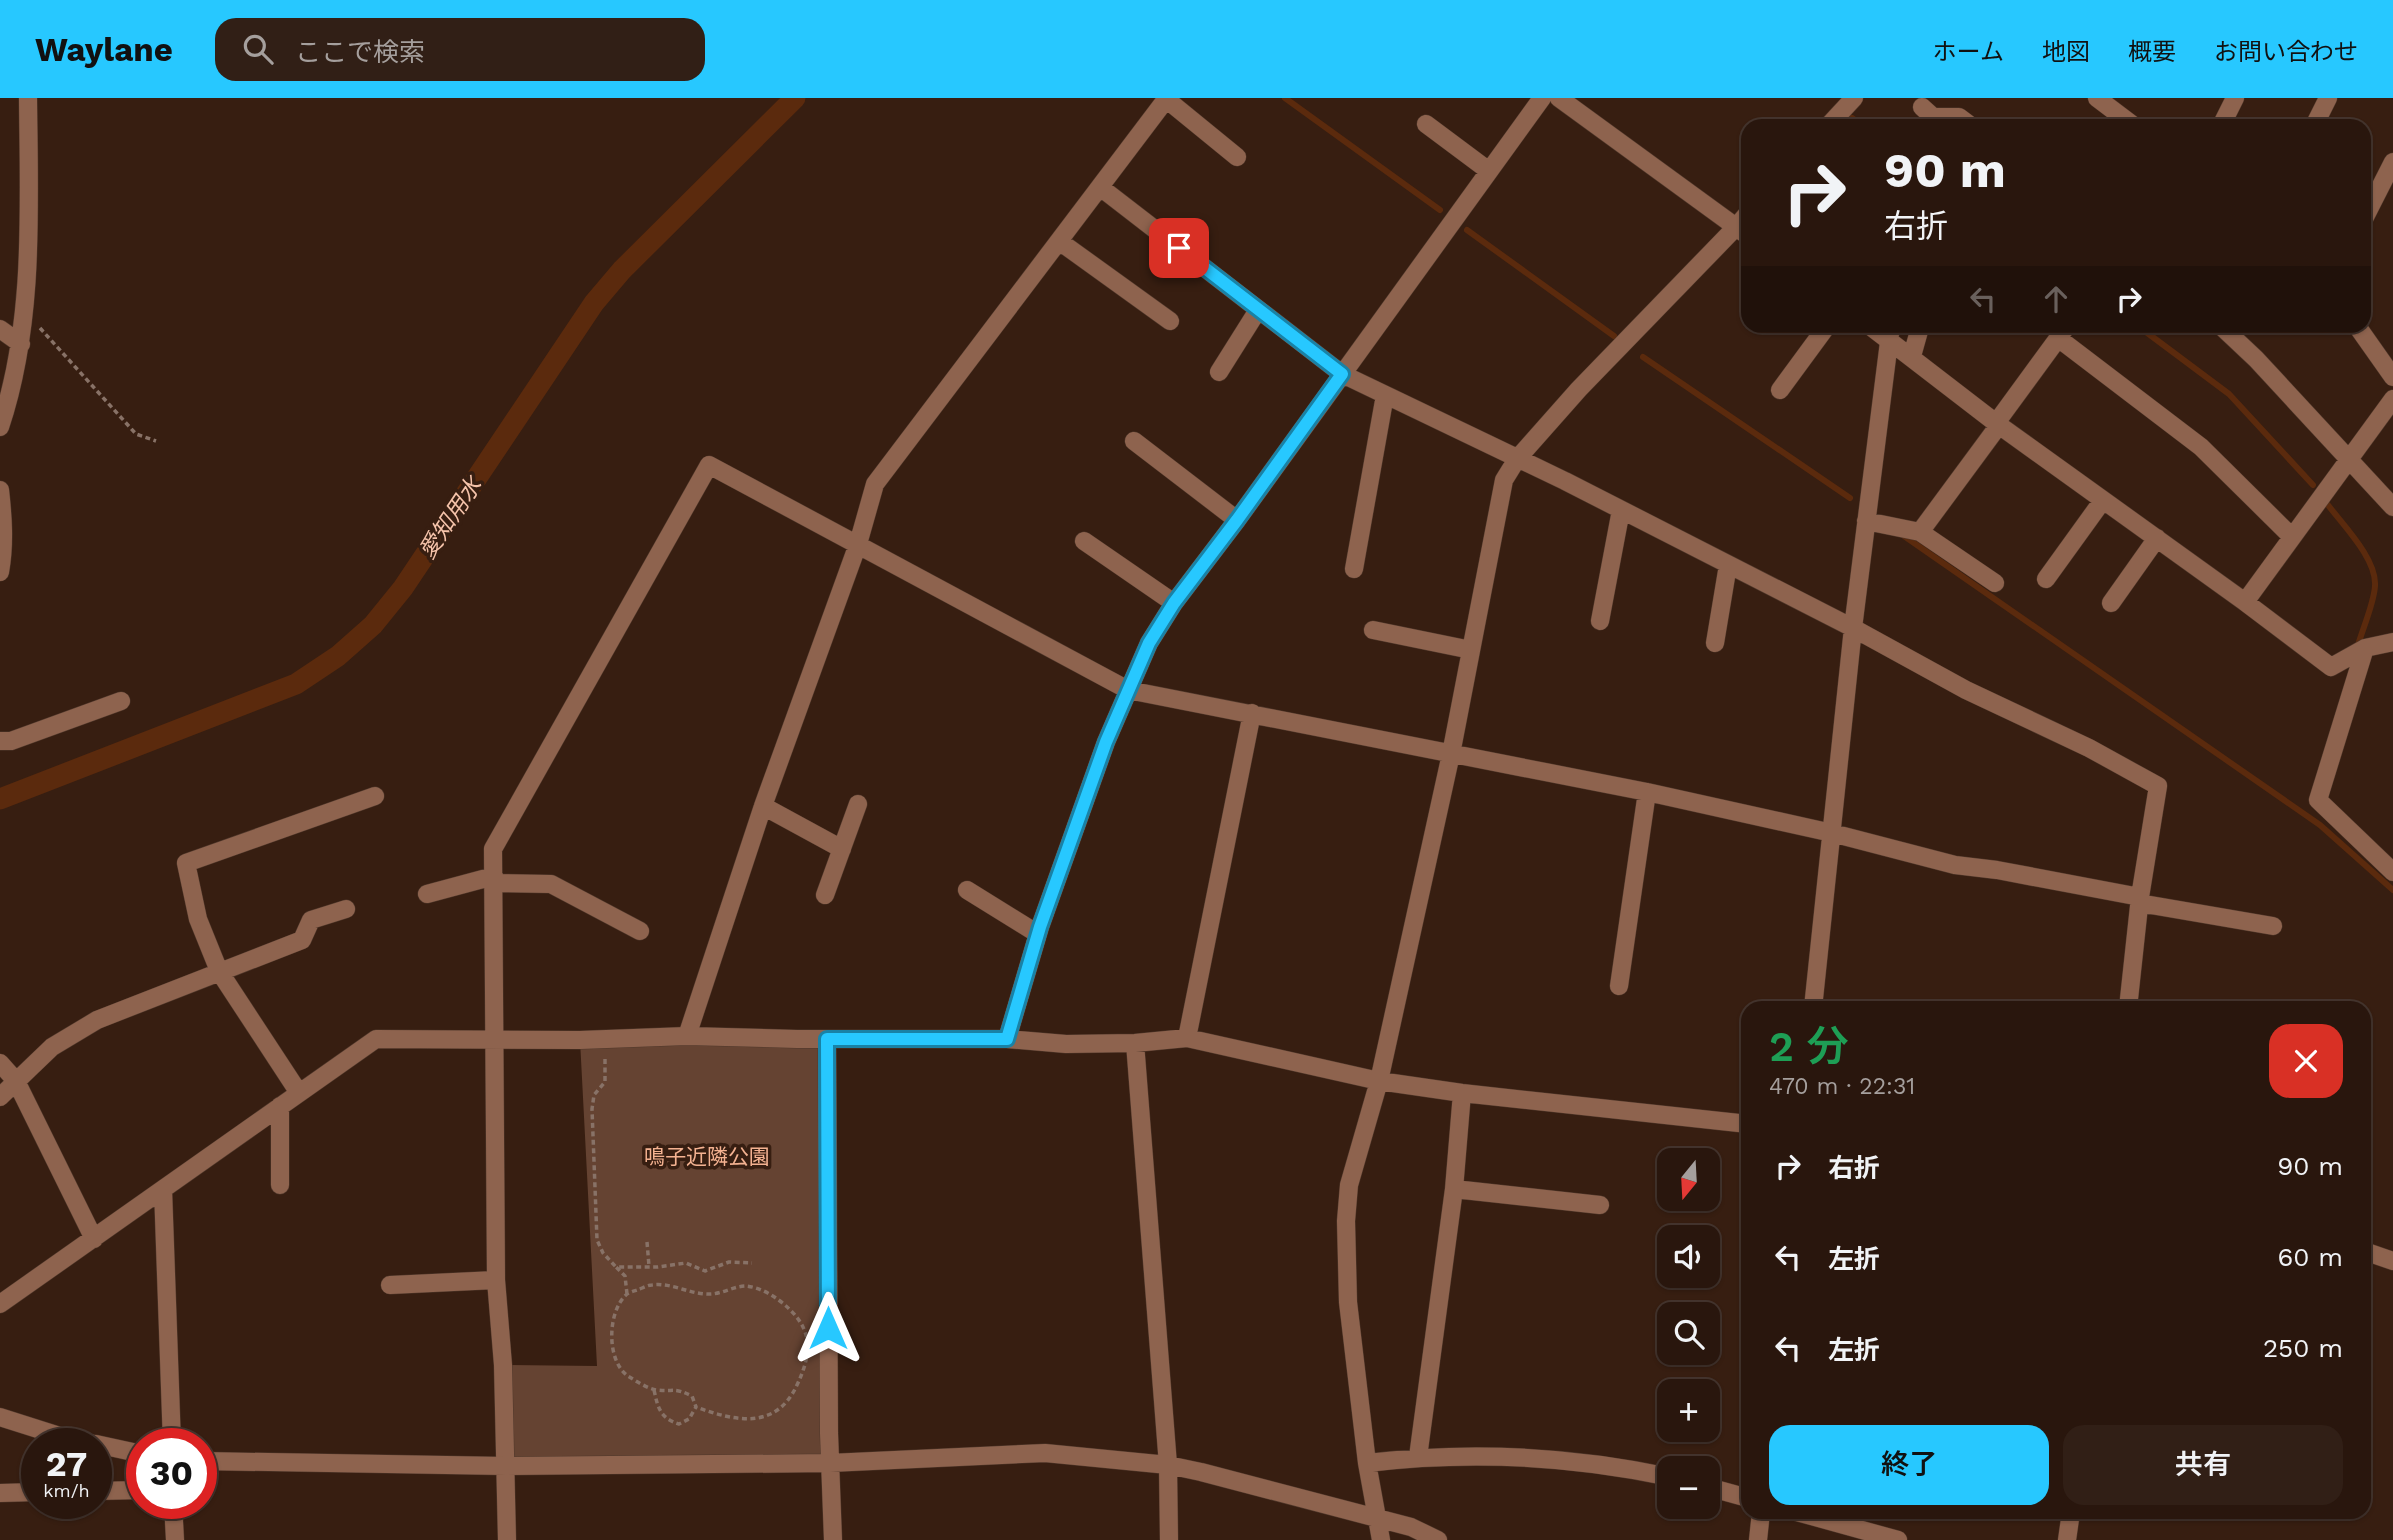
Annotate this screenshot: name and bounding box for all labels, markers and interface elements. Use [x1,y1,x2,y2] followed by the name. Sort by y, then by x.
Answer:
[215,18,705,81] search box
[35,30,173,69] text: Waylane
[239,30,277,68] icon: search
[295,37,425,67] text: ここで検索
[1933,38,2004,66] text: ホーム
[2042,38,2090,66] text: 地図
[2128,38,2176,66] text: 概要
[2214,38,2358,66] text: お問い合わせ
[1884,141,2006,199] text: 90 m
[1769,147,1860,238] icon: right
[1884,207,1948,245] text: 右折
[1149,218,1209,278] pin
[1160,229,1198,267] icon: arrive
[1964,280,2002,318] icon: left
[2037,280,2075,318] icon: ahead
[2110,280,2148,318] icon: right
[413,470,489,564] water label: 愛知用水
[1769,1022,1849,1071] text: 2 分
[2269,1024,2343,1098] button: close
[1769,1073,1915,1100] text: 470 m · 22:31
[644,1144,770,1169] park label: 鳴子近隣公園
[1769,1147,1807,1185] icon: right
[1657,1148,1720,1211] north arrow
[1657,1148,1720,1519] map controls
[2277,1151,2343,1181] text: 90 m
[1828,1153,1880,1183] text: 右折
[1657,1225,1720,1288] button: sound
[1769,1238,1807,1276] icon: left
[2277,1242,2343,1272] text: 60 m
[1828,1244,1880,1274] text: 左折
[791,1291,865,1365] position arrow
[1657,1302,1720,1365] button: search
[1769,1329,1807,1367] icon: left
[2263,1333,2343,1363] text: 250 m
[1828,1335,1880,1365] text: 左折
[1657,1379,1720,1442] button: +
[1769,1425,2049,1505] button: 終了
[2063,1425,2343,1505] button: 共有
[126,1428,217,1519] speed limit sign: 30
[46,1443,87,1485] text: 27
[1657,1456,1720,1519] button: −
[43,1480,90,1501] text: km/h

